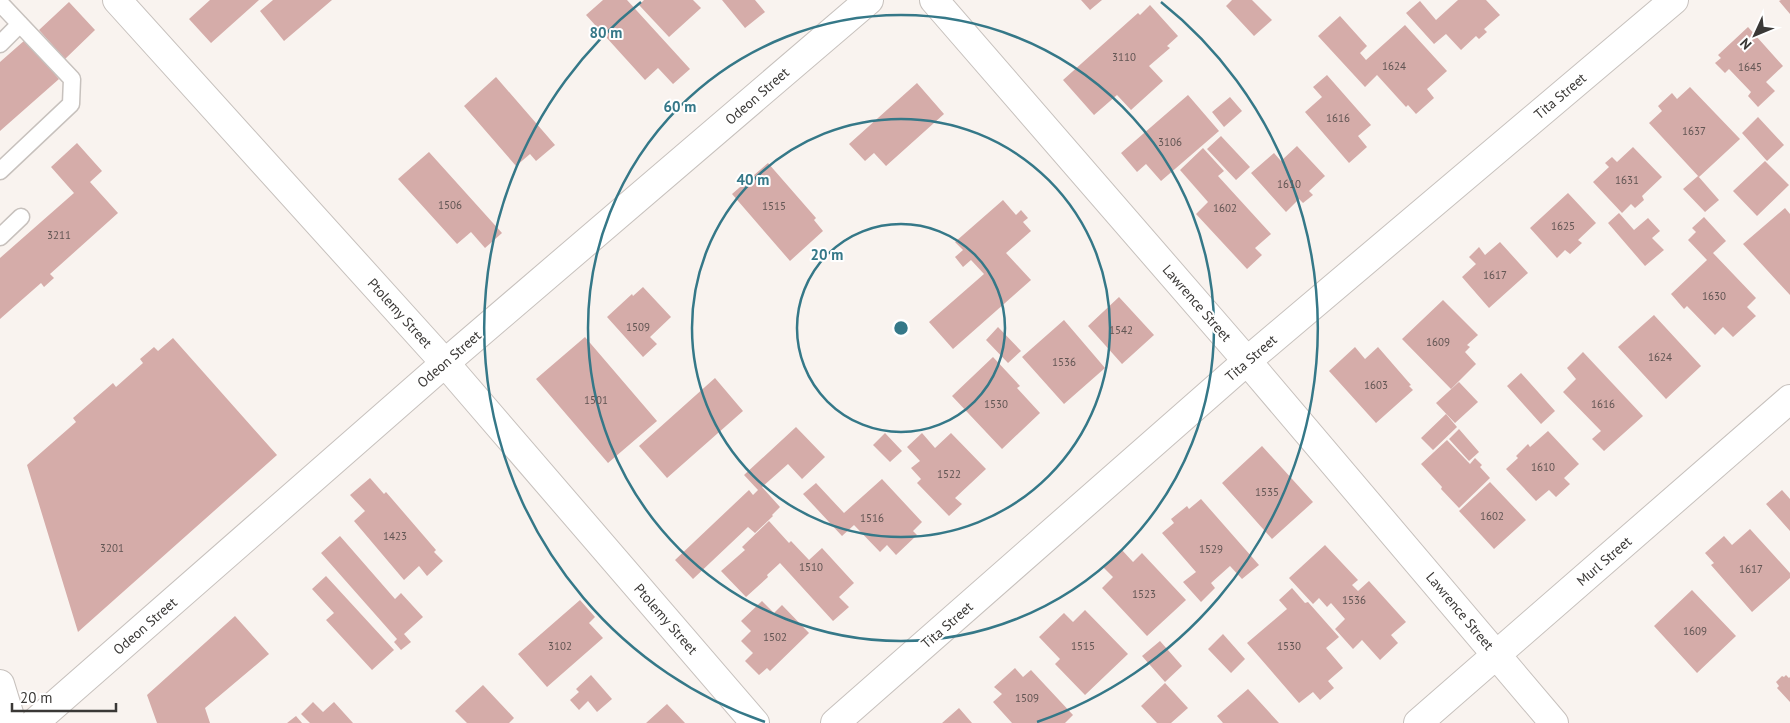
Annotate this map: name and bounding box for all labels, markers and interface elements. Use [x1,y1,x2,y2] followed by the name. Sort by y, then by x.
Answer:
[1730,10,1780,60] north arrow
[590,23,622,42] text: 80 m
[1736,34,1755,54] text: N
[1112,50,1136,64] house number: 3110
[1382,59,1406,73] house number: 1624
[1738,60,1762,74] house number: 1645
[721,63,793,129] street label: Odeon Street
[1530,69,1590,123] street label: Tita Street
[664,97,696,116] text: 60 m
[1326,111,1350,125] house number: 1616
[1682,124,1706,138] house number: 1637
[1158,135,1182,149] house number: 3106
[737,170,769,189] text: 40 m
[1615,173,1639,187] house number: 1631
[1277,177,1301,191] house number: 1610
[438,198,462,212] house number: 1506
[762,199,786,213] house number: 1515
[1213,201,1237,215] house number: 1602
[1551,219,1575,233] house number: 1625
[47,228,71,242] house number: 3211
[811,245,843,264] text: 20 m
[1159,261,1236,345] street label: Lawrence Street
[1483,268,1507,282] house number: 1617
[364,274,436,352] street label: Ptolemy Street
[1702,289,1726,303] house number: 1630
[892,319,910,337] centre of rings
[626,320,650,334] house number: 1509
[1109,323,1133,337] house number: 1542
[413,326,485,392] street label: Odeon Street
[1221,330,1281,385] street label: Tita Street
[1426,335,1450,349] house number: 1609
[1648,350,1672,364] house number: 1624
[1052,355,1076,369] house number: 1536
[1364,378,1388,392] house number: 1603
[584,393,608,407] house number: 1501
[984,397,1008,411] house number: 1530
[1591,397,1615,411] house number: 1616
[1531,460,1555,474] house number: 1610
[937,467,961,481] house number: 1522
[1255,485,1279,499] house number: 1535
[1480,509,1504,523] house number: 1602
[860,511,884,525] house number: 1516
[383,529,407,543] house number: 1423
[1573,532,1635,590] street label: Murl Street
[100,541,124,555] house number: 3201
[1199,542,1223,556] house number: 1529
[799,560,823,574] house number: 1510
[1739,562,1763,576] house number: 1617
[1422,568,1498,654] street label: Lawrence Street
[630,580,702,658] street label: Ptolemy Street
[1132,587,1156,601] house number: 1523
[109,593,181,659] street label: Odeon Street
[1342,593,1366,607] house number: 1536
[917,597,977,652] street label: Tita Street
[1683,624,1707,638] house number: 1609
[763,630,787,644] house number: 1502
[548,639,572,653] house number: 3102
[1071,639,1095,653] house number: 1515
[1277,639,1301,653] house number: 1530
[12,680,116,712] scale bar
[20,688,53,707] text: 20 m
[1015,691,1039,705] house number: 1509

